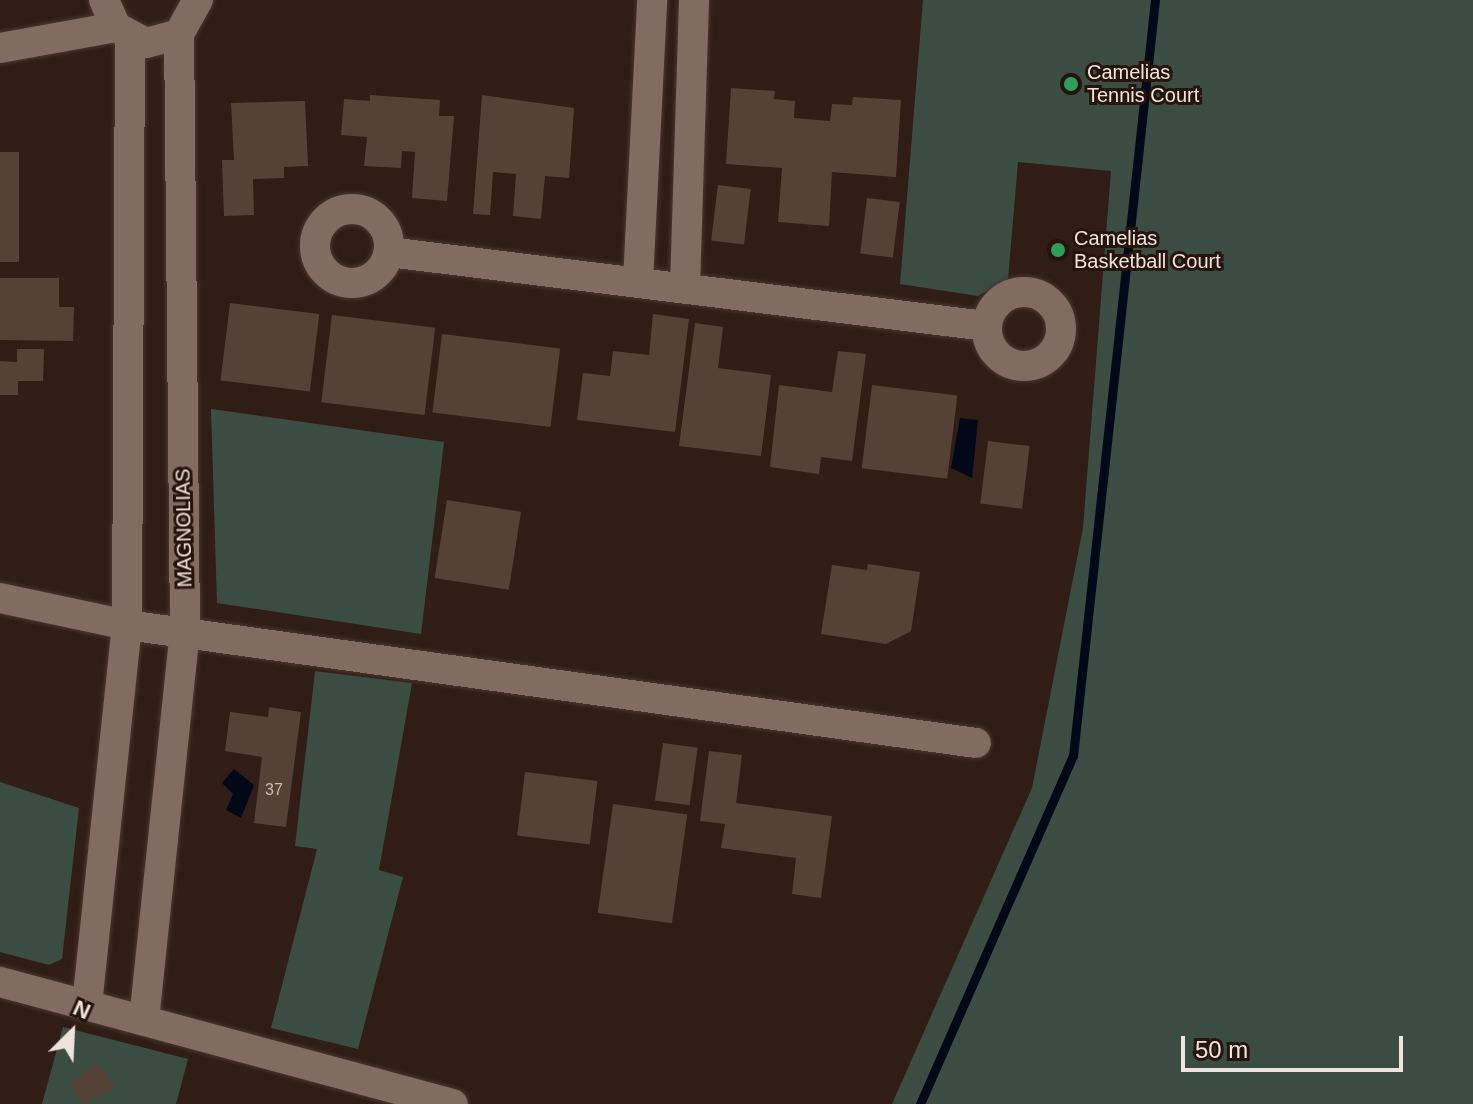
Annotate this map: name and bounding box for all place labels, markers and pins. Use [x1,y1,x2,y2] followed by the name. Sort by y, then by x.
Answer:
[1087,60,1199,107] place label: Camelias Tennis Court
[1062,75,1080,93] marker: Camelias Tennis Court
[1074,226,1221,273] place label: Camelias Basketball Court
[1049,241,1067,259] marker: Camelias Basketball Court

